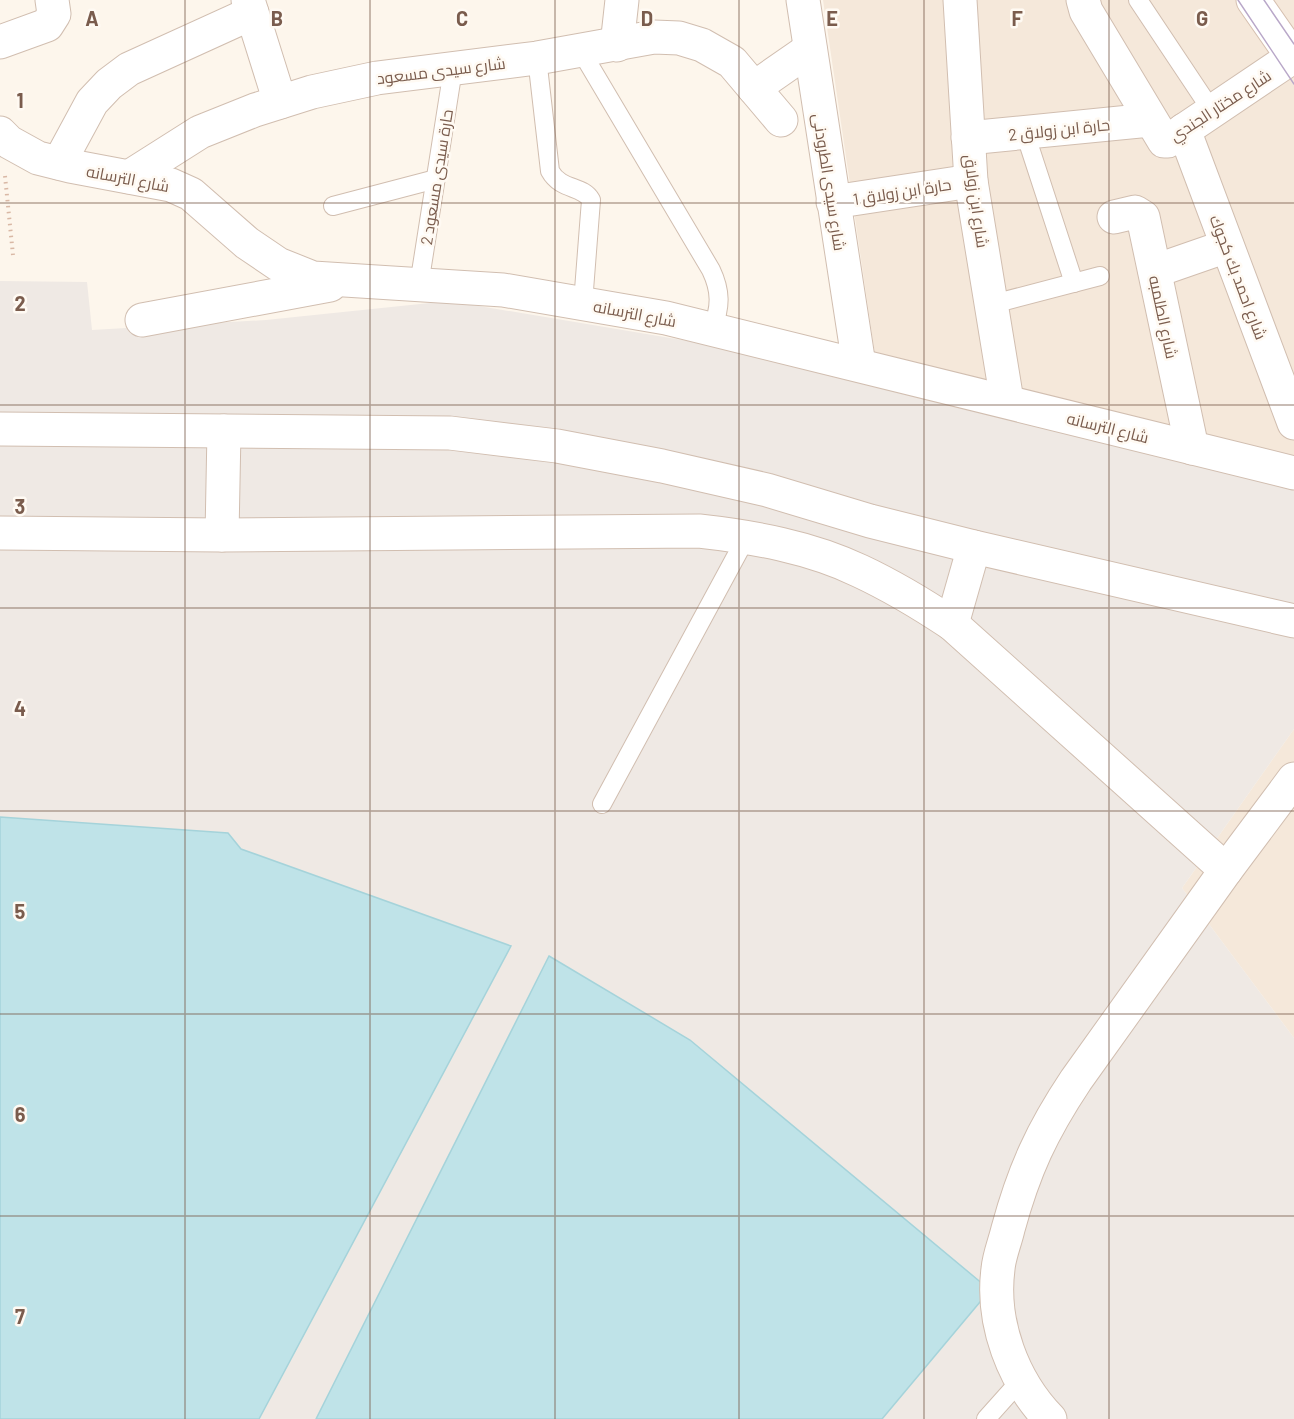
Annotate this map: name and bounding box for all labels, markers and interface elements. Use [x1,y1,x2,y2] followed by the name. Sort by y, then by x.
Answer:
[85,6,99,30] text: A
[271,6,283,30] text: B
[456,6,468,30] text: C
[641,6,653,30] text: D
[826,6,838,30] text: E
[1011,6,1023,30] text: F
[1196,6,1208,30] text: G
[376,53,507,90] street label: شارع سيدى مسعود
[1166,65,1277,149] street label: شارع مختار الجندي
[16,88,24,112] text: 1
[416,108,458,247] street label: حارة سيدى مسعود 2
[807,112,850,252] street label: شارع سيدى الطرودنى
[1007,114,1111,146] street label: حارة ابن زولاق 2
[958,153,993,249] street label: شارع ابن زولاق
[84,161,171,198] street label: شارع الترسانه
[852,174,953,210] street label: حارة ابن زولاق 1
[1204,212,1272,343] street label: شارع احمد بك كجوك
[1143,274,1182,361] street label: شارع الطلمبه
[14,291,26,315] text: 2
[591,296,678,333] street label: شارع الترسانه
[1064,408,1151,449] street label: شارع الترسانه
[15,494,25,518] text: 3
[14,696,26,720] text: 4
[15,899,26,923] text: 5
[15,1102,26,1126] text: 6
[15,1304,25,1328] text: 7

